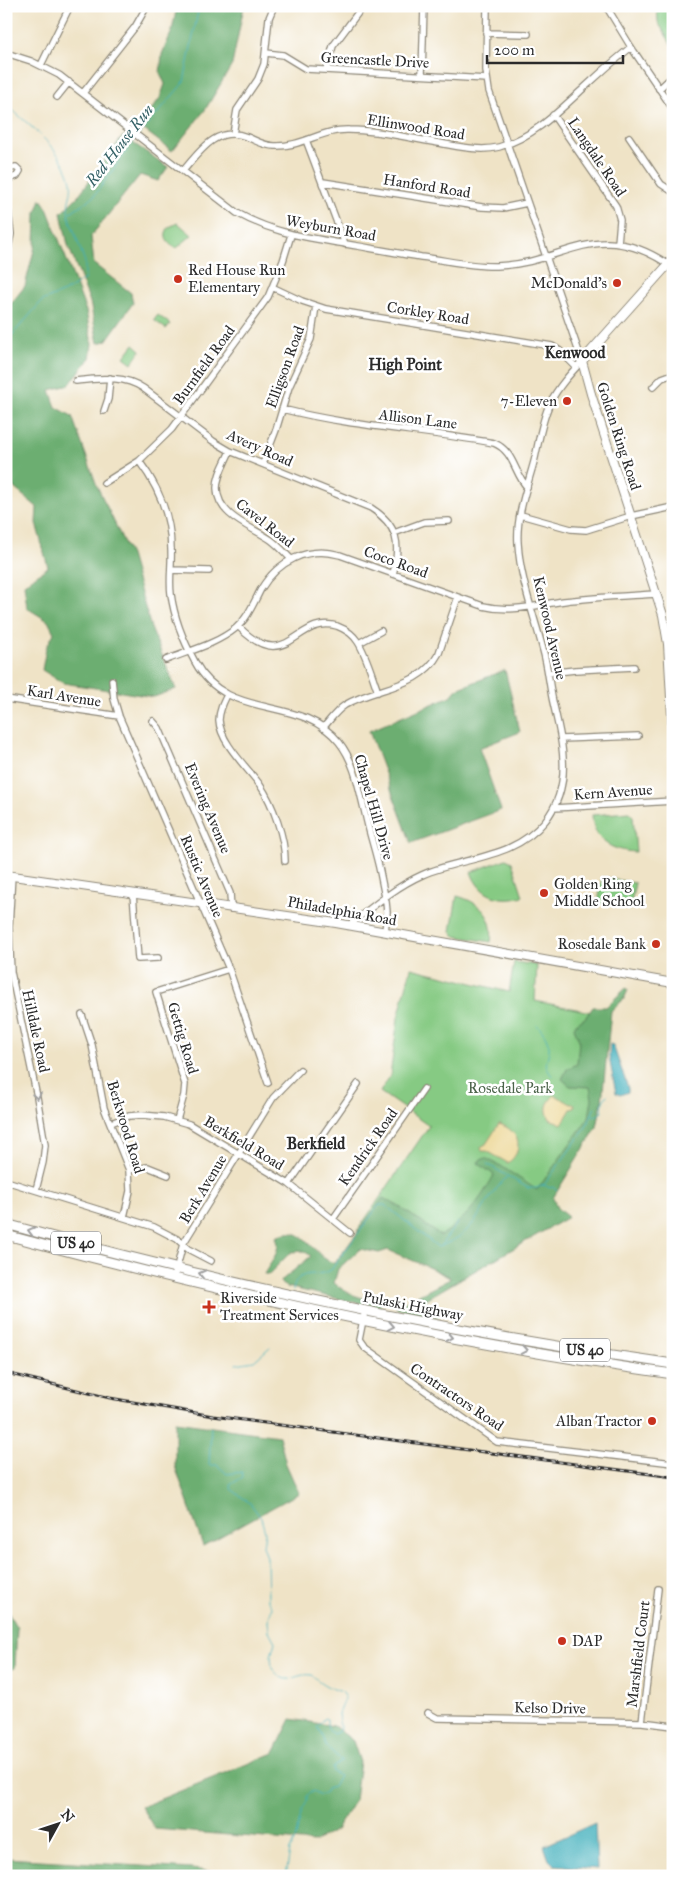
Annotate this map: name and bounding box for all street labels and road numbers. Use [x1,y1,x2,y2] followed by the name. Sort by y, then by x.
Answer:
[320,48,430,72] street label: Greencastle Drive
[366,110,467,144] street label: Ellinwood Road
[564,114,630,200] street label: Langdale Road
[382,170,472,202] street label: Hanford Road
[285,211,378,245] street label: Weyburn Road
[386,298,471,328] street label: Corkley Road
[169,322,239,408] street label: Burnfield Road
[262,323,308,411] street label: Elligson Road
[593,380,645,493] street label: Golden Ring Road
[377,405,458,433] street label: Allison Lane
[223,425,296,471] street label: Avery Road
[232,495,298,552] street label: Cavel Road
[361,542,431,582] street label: Coco Road
[529,575,571,681] street label: Kenwood Avenue
[26,681,102,711] street label: Karl Avenue
[350,752,398,862] street label: Chapel Hill Drive
[181,760,235,856] street label: Evering Avenue
[573,780,653,804] street label: Kern Avenue
[177,832,227,920] street label: Rustic Avenue
[286,893,399,930] street label: Philadelphia Road
[18,988,54,1075] street label: Hilldale Road
[164,1000,203,1077] street label: Gettig Road
[103,1078,149,1176] street label: Berkwood Road
[335,1104,402,1189] street label: Kendrick Road
[201,1112,288,1174] street label: Berkfield Road
[175,1151,231,1227] street label: Berk Avenue
[51,1232,101,1254] road number: US 40
[361,1287,466,1325] street label: Pulaski Highway
[560,1338,610,1362] road number: US 40
[407,1359,508,1435] street label: Contractors Road
[623,1599,654,1709] street label: Marshfield Court
[514,1698,586,1718] street label: Kelso Drive

